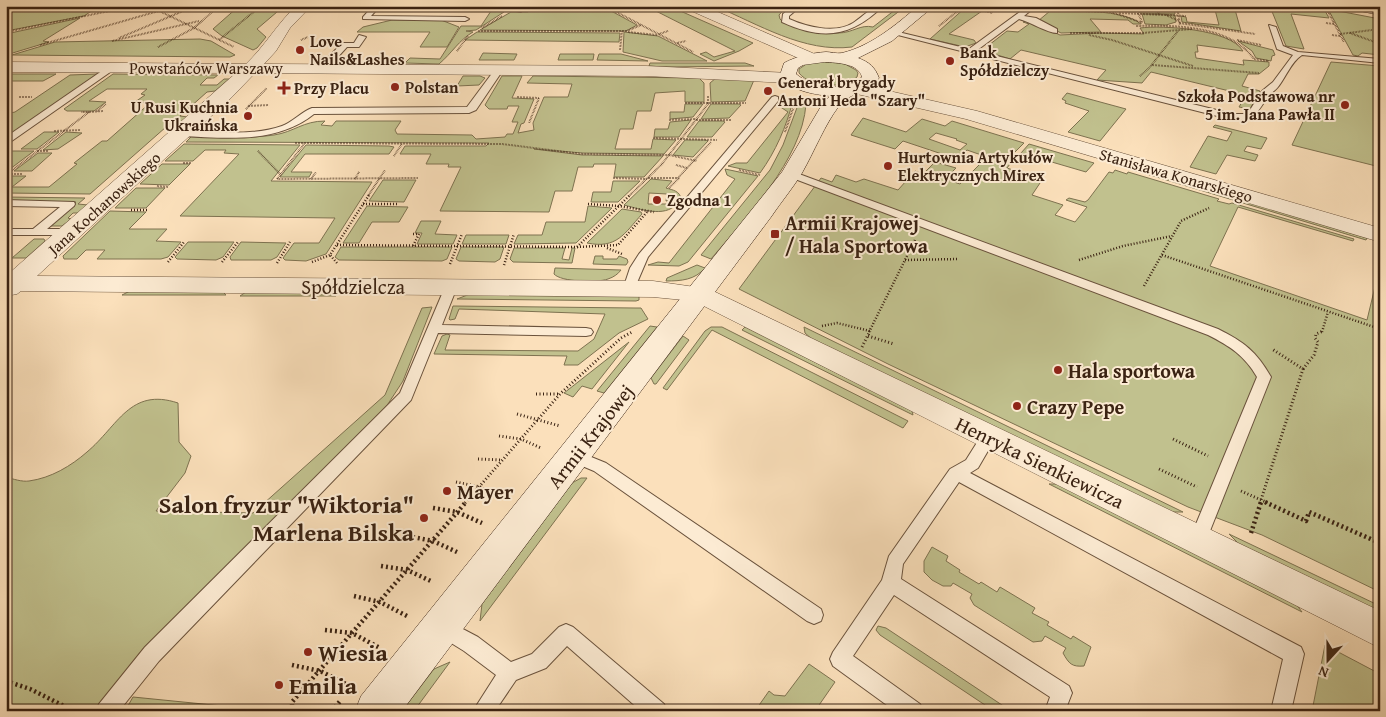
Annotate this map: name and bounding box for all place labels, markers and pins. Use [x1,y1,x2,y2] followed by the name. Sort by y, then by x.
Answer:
[310,29,405,71] place label: Love Nails&Lashes
[960,40,1050,82] place label: Bank Spółdzielczy
[294,44,306,56] marker: Love Nails&Lashes
[944,55,956,67] marker: Bank Spółdzielczy
[778,70,925,112] place label: Generał brygady Antoni Heda "Szary"
[405,75,459,99] place label: Polstan
[294,76,370,100] place label: Przy Placu
[389,81,401,93] marker: Polstan
[278,82,290,94] marker: Przy Placu
[1177,84,1336,126] place label: Szkoła Podstawowa nr 5 im. Jana Pawła II
[762,85,774,97] marker: Generał brygady Antoni Heda "Szary"
[131,95,239,137] place label: U Rusi Kuchnia Ukraińska
[1339,99,1351,111] marker: Szkoła Podstawowa nr 5 im. Jana Pawła II
[242,110,254,122] marker: U Rusi Kuchnia Ukraińska
[898,145,1054,187] place label: Hurtownia Artykułów Elektrycznych Mirex
[882,160,894,172] marker: Hurtownia Artykułów Elektrycznych Mirex
[667,188,731,212] place label: Zgodna 1
[651,194,663,206] marker: Zgodna 1
[785,208,929,260] place label: Armii Krajowej / Hala Sportowa
[769,228,781,240] marker: Armii Krajowej / Hala Sportowa
[1068,356,1196,385] place label: Hala sportowa
[1052,364,1064,376] marker: Hala sportowa
[1027,392,1125,421] place label: Crazy Pepe
[1011,400,1023,412] marker: Crazy Pepe
[457,477,513,506] place label: Mayer
[441,485,453,497] marker: Mayer
[159,487,415,550] place label: Salon fryzur "Wiktoria" Marlena Bilska
[418,512,430,524] marker: Salon fryzur "Wiktoria" Marlena Bilska
[318,635,388,670] place label: Wiesia
[302,646,314,658] marker: Wiesia
[289,668,358,703] place label: Emilia
[273,679,285,691] marker: Emilia

